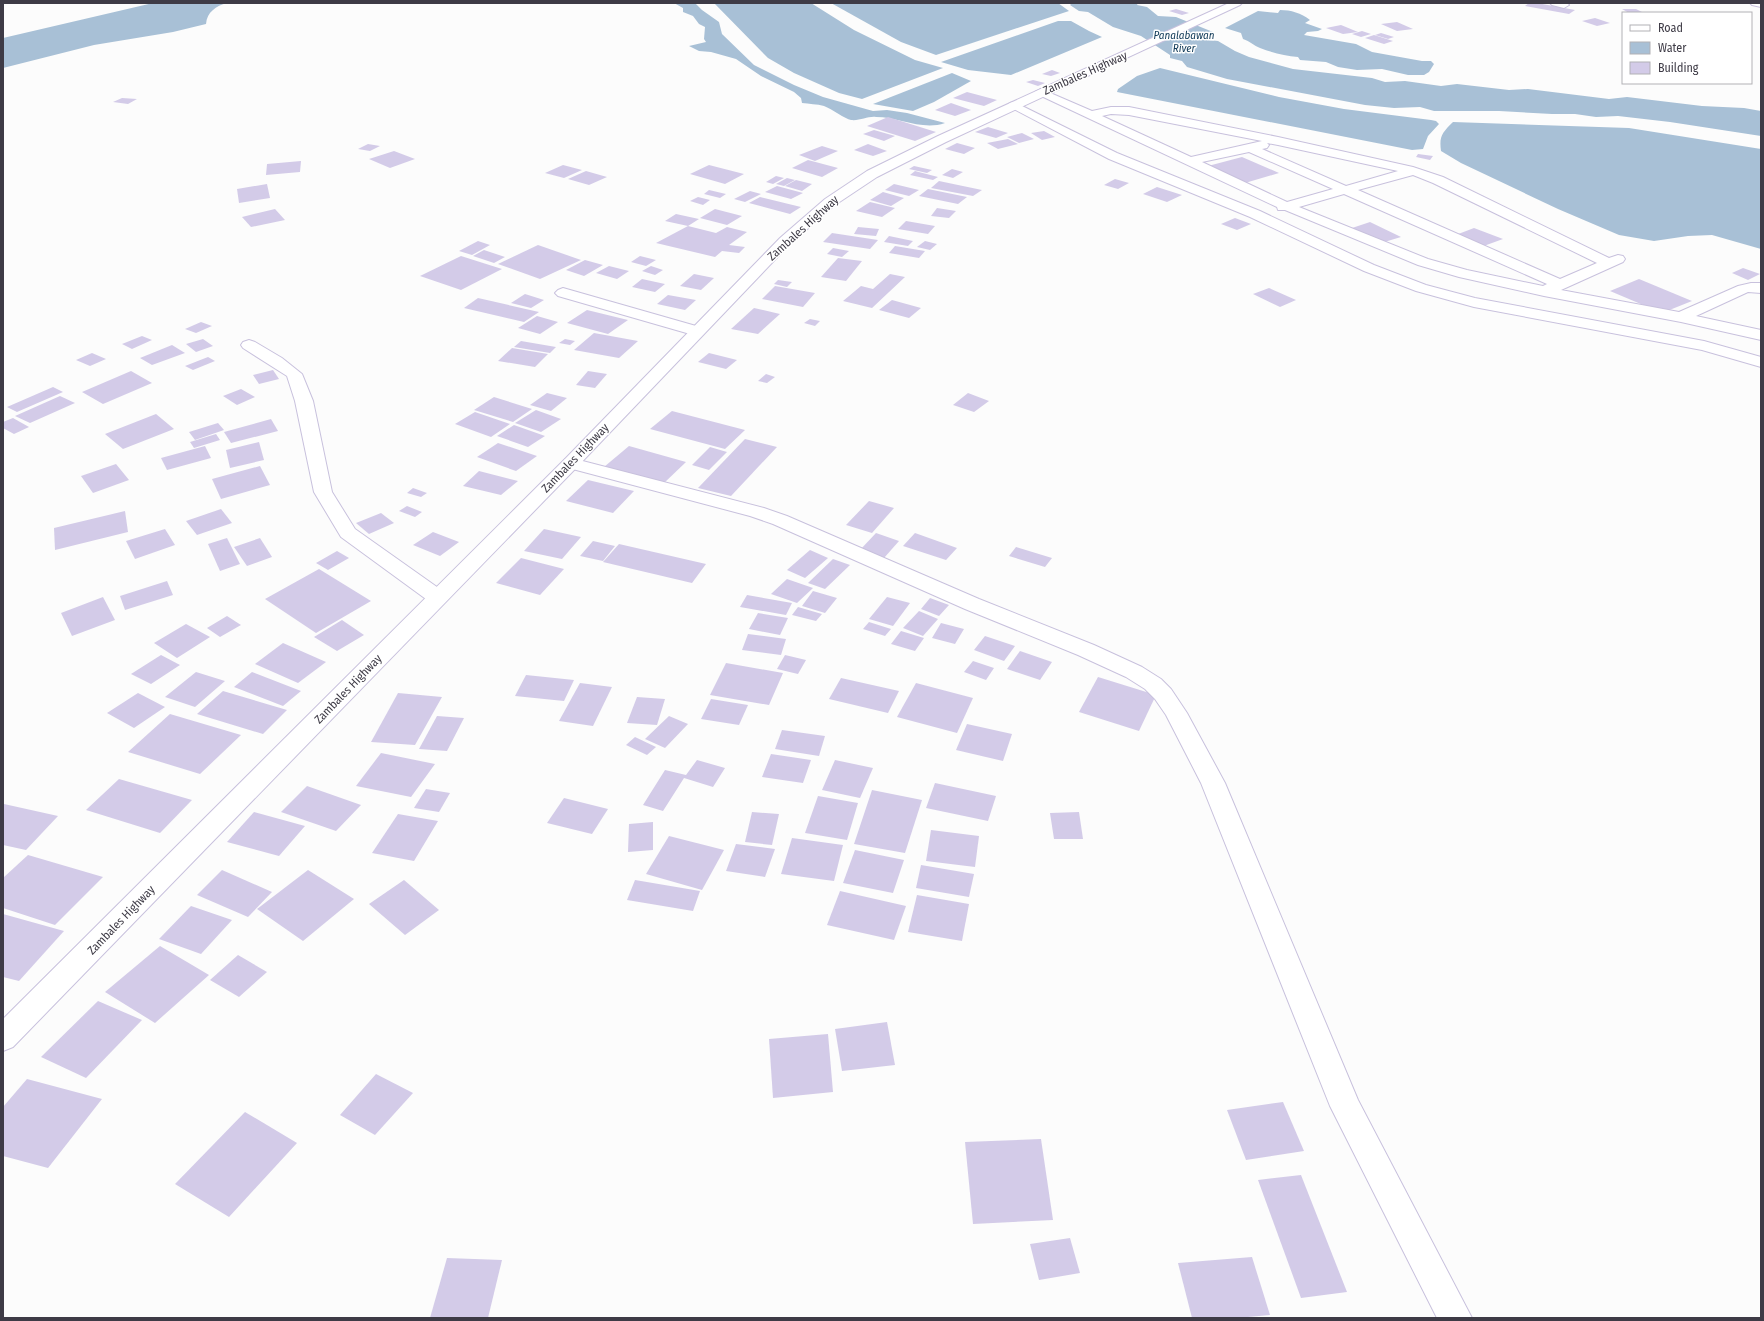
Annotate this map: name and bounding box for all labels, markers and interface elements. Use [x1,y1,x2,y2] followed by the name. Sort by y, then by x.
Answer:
[1622,12,1752,84] legend
[1658,21,1683,35] text: Road
[1153,29,1215,55] water label: Panalabawan River
[1658,41,1687,55] text: Water
[1041,48,1130,98] street label: Zambales Highway
[1658,61,1699,75] text: Building
[765,192,842,264] street label: Zambales Highway
[538,420,612,495] street label: Zambales Highway
[311,651,385,726] street label: Zambales Highway
[84,882,158,957] street label: Zambales Highway

